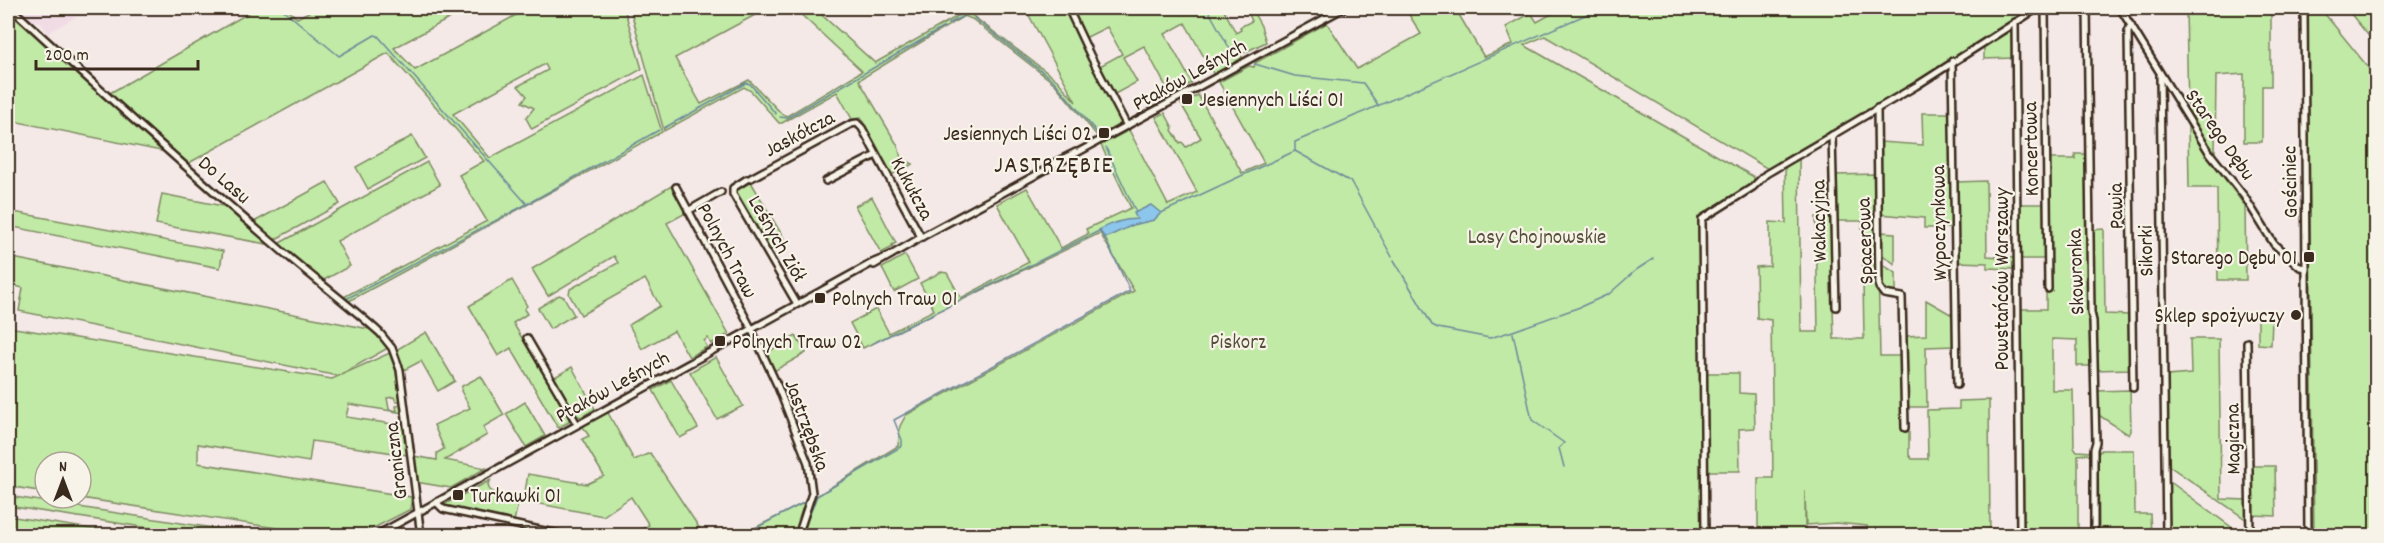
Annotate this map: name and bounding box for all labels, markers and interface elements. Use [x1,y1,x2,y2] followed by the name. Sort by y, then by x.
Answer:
[36,33,198,71] scale bar
[1128,33,1253,120] street label: Ptaków Leśnych
[45,44,89,69] text: 200 m
[2176,84,2261,188] street label: Starego Dębu
[1199,87,1343,117] place label: Jesiennych Liści 01
[1180,92,1194,106] marker: Jesiennych Liści 01
[2017,100,2049,197] street label: Koncertowa
[760,104,842,167] street label: Jaskółcza
[943,121,1092,151] place label: Jesiennych Liści 02
[1097,126,1111,140] marker: Jesiennych Liści 02
[2276,145,2308,218] street label: Gościniec
[190,150,256,213] street label: Do Lasu
[994,150,1114,184] district label: JASTRZĘBIE
[881,152,940,227] street label: Kukułcza
[1925,164,1957,281] street label: Wypoczynkowa
[1805,178,1837,262] street label: Wakacyjna
[2103,181,2133,230] street label: Pawia
[1989,187,2019,371] street label: Powstańców Warszawy
[738,191,812,288] street label: Leśnych Ziół
[1850,196,1884,285] street label: Spacerowa
[688,198,763,305] street label: Polnych Traw
[1468,224,1606,254] park label: Lasy Chojnowskie
[2133,225,2163,277] street label: Sikorki
[2061,227,2094,315] street label: Skowronka
[2171,245,2297,275] place label: Starego Dębu 01
[2302,250,2316,264] marker: Starego Dębu 01
[832,286,957,316] place label: Polnych Traw 01
[813,291,827,305] marker: Polnych Traw 01
[2155,303,2284,333] place label: Sklep spożywczy
[2289,308,2303,322] marker: Sklep spożywczy
[732,329,862,359] place label: Polnych Traw 02
[1210,329,1266,359] park label: Piskorz
[713,334,727,348] marker: Polnych Traw 02
[551,345,676,432] street label: Ptaków Leśnych
[775,376,836,477] street label: Jastrzębska
[2219,402,2251,475] street label: Magiczna
[378,419,418,501] street label: Graniczna
[33,450,93,510] north arrow
[59,456,67,479] text: N
[470,483,561,513] place label: Turkawki 01
[451,488,465,502] marker: Turkawki 01

